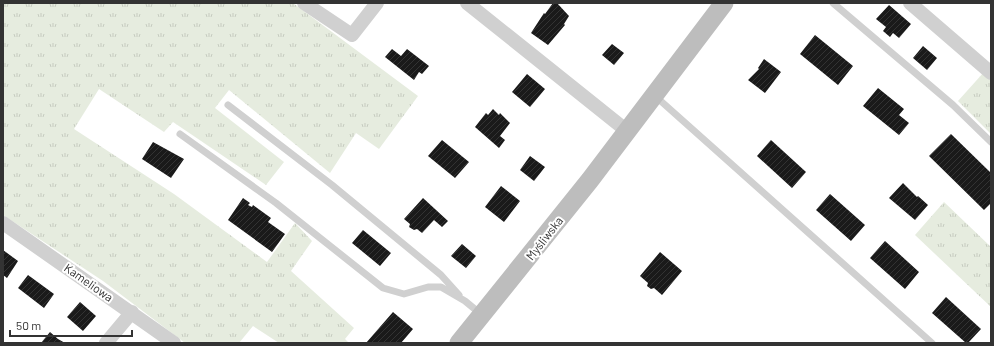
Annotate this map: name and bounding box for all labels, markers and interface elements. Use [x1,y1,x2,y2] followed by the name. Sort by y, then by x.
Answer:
[523,213,565,263] street label: Myśliwska
[62,260,116,304] street label: Kameliowa
[10,312,132,338] scale bar
[16,318,41,332] text: 50 m

